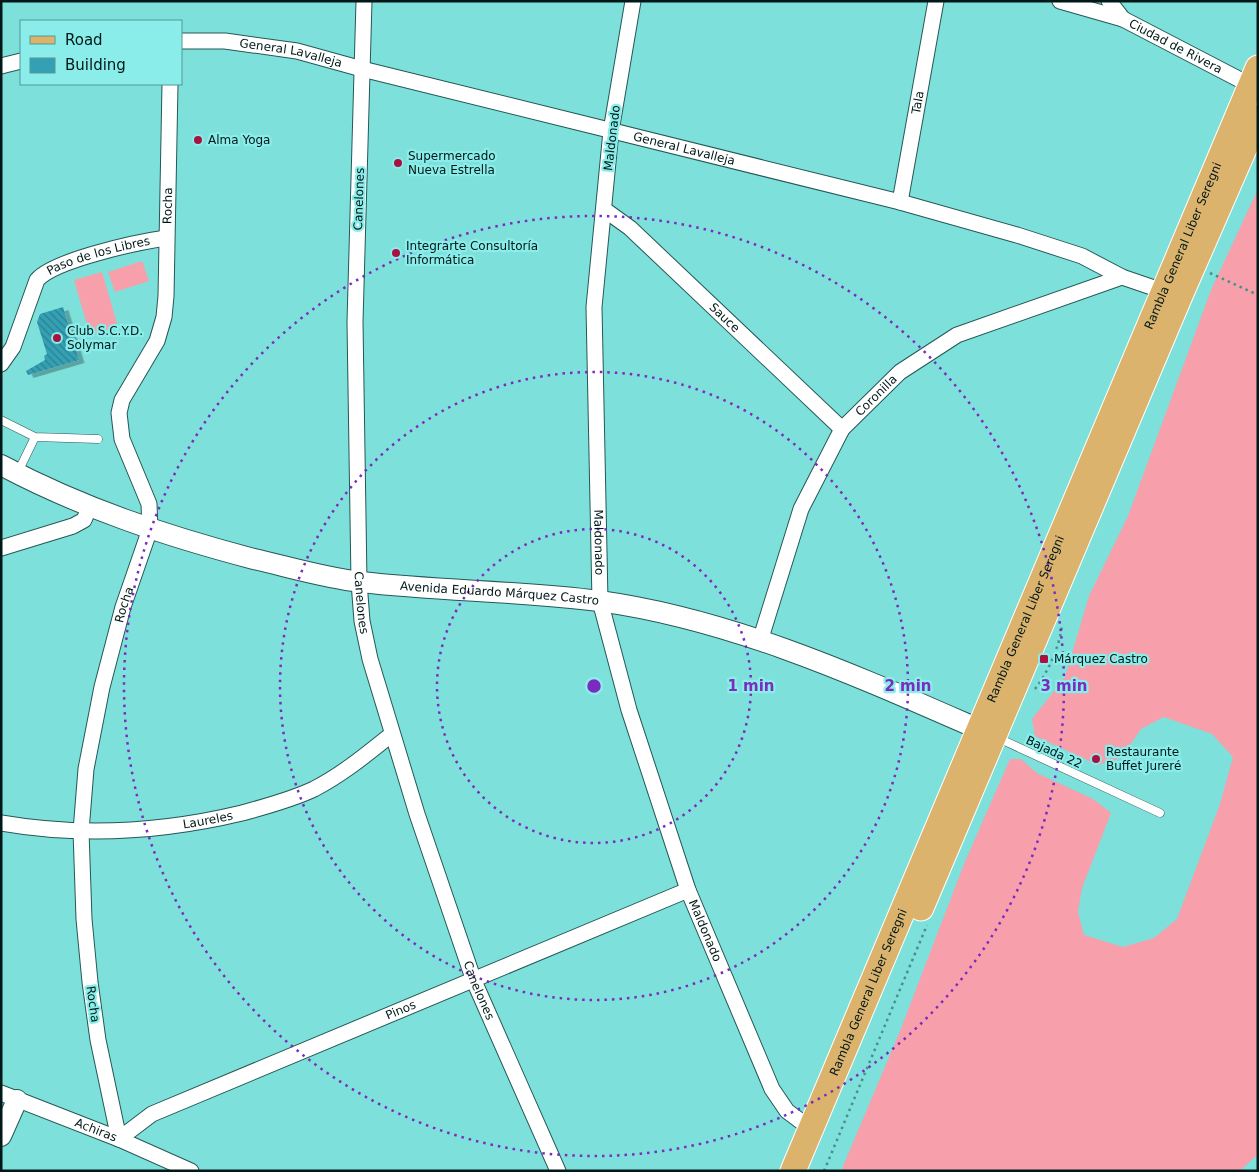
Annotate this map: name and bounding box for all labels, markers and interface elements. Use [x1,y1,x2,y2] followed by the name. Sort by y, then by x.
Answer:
[1127,16,1225,76] street label: Ciudad de Rivera
[20,20,182,85] legend
[65,31,103,49] text: Road
[239,36,344,70] street label: General Lavalleja
[65,56,126,74] text: Building
[909,90,927,116] street label: Tala
[601,104,623,172] street label: Maldonado
[632,129,737,168] street label: General Lavalleja
[208,133,270,147] place label: Alma Yoga
[192,134,204,146] marker: Alma Yoga
[408,149,496,177] place label: Supermercado Nueva Estrella
[392,157,404,169] marker: Supermercado Nueva Estrella
[1142,160,1224,331] street label: Rambla General Liber Seregni
[351,167,367,231] street label: Canelones
[160,187,175,224] street label: Rocha
[44,234,151,278] street label: Paso de los Libres
[406,239,538,267] place label: Integrarte Consultoría Informática
[390,247,402,259] marker: Integrarte Consultoría Informática
[706,300,743,335] street label: Sauce
[67,324,143,352] place label: Club S.C.Y.D. Solymar
[51,332,63,344] marker: Club S.C.Y.D. Solymar
[852,372,900,419] street label: Coronilla
[591,509,606,575] street label: Maldonado
[984,533,1067,705] street label: Rambla General Liber Seregni
[352,571,372,635] street label: Canelones
[399,579,600,608] street label: Avenida Eduardo Márquez Castro
[112,585,136,624] street label: Rocha
[1054,652,1148,666] place label: Márquez Castro
[1038,653,1050,665] marker: Márquez Castro
[585,677,603,695] centre of rings
[727,677,775,695] text: 1 min
[884,677,932,695] text: 2 min
[1040,677,1088,695] text: 3 min
[1024,733,1084,771] street label: Bajada 22
[1106,745,1181,773] place label: Restaurante Buffet Jureré
[1090,753,1102,765] marker: Restaurante Buffet Jureré
[182,808,234,831] street label: Laureles
[686,897,724,964] street label: Maldonado
[827,907,910,1078] street label: Rambla General Liber Seregni
[461,959,497,1022] street label: Canelones
[84,985,102,1023] street label: Rocha
[383,998,418,1023] street label: Pinos
[73,1116,119,1145] street label: Achiras

